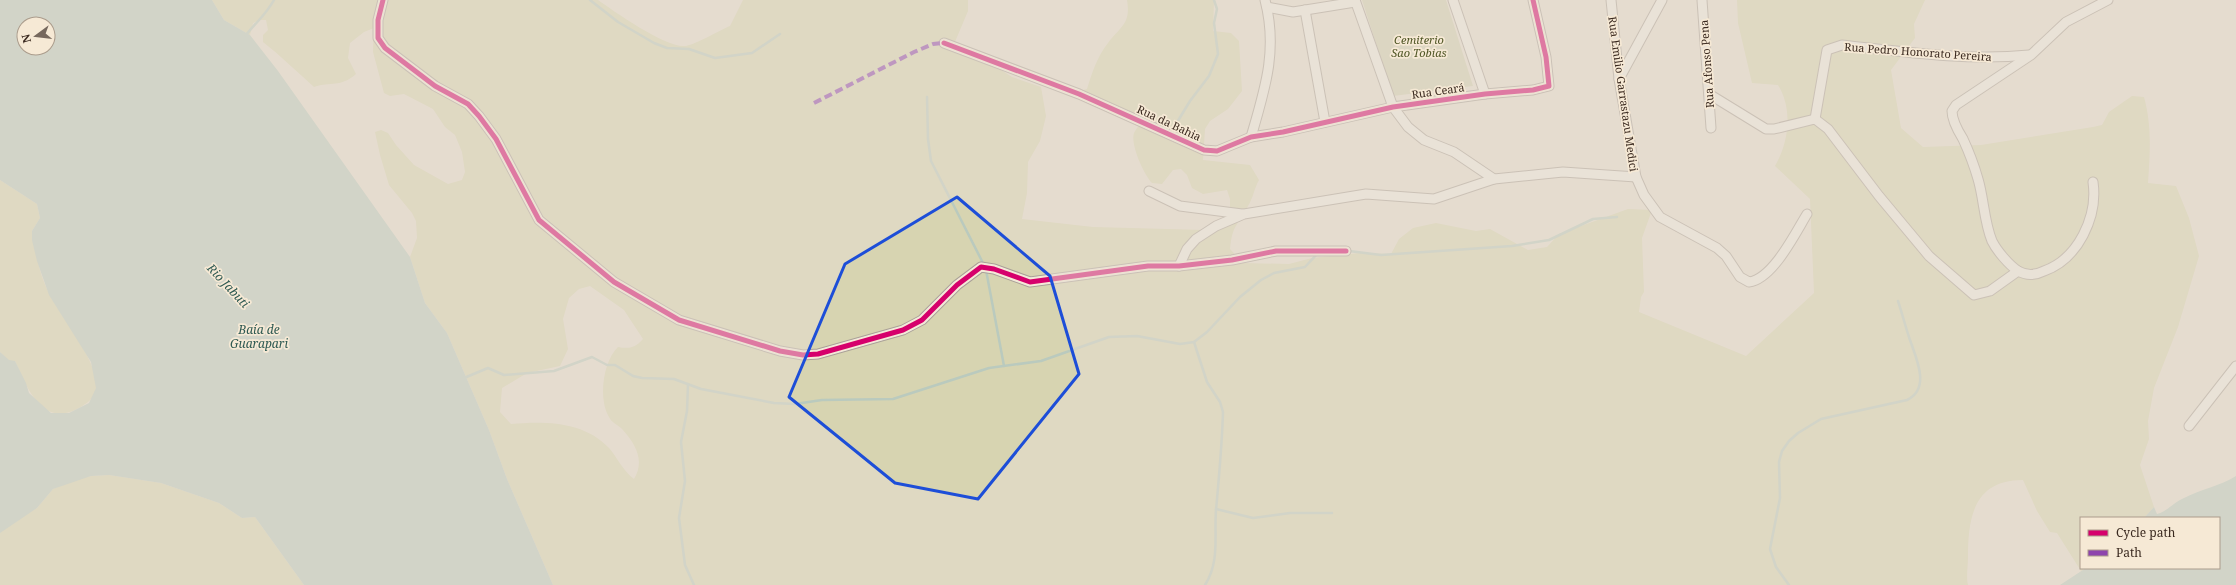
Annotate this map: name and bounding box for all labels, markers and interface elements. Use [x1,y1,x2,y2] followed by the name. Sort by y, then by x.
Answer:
[1605,15,1642,173] street label: Rua Emilio Garrastazu Medici
[16,16,56,56] north arrow
[1696,19,1717,109] street label: Rua Afonso Pena
[17,32,34,45] text: N
[1391,32,1447,60] park label: Cemiterio Sao Tobias
[1844,39,1992,64] street label: Rua Pedro Honorato Pereira
[1411,79,1465,102] street label: Rua Ceará
[1135,101,1204,144] street label: Rua da Bahia
[203,259,254,312] water label: Rio Jabuti
[230,321,288,352] water label: Baía de Guarapari
[2080,517,2220,569] legend
[2116,524,2176,541] text: Cycle path
[2116,544,2142,561] text: Path

